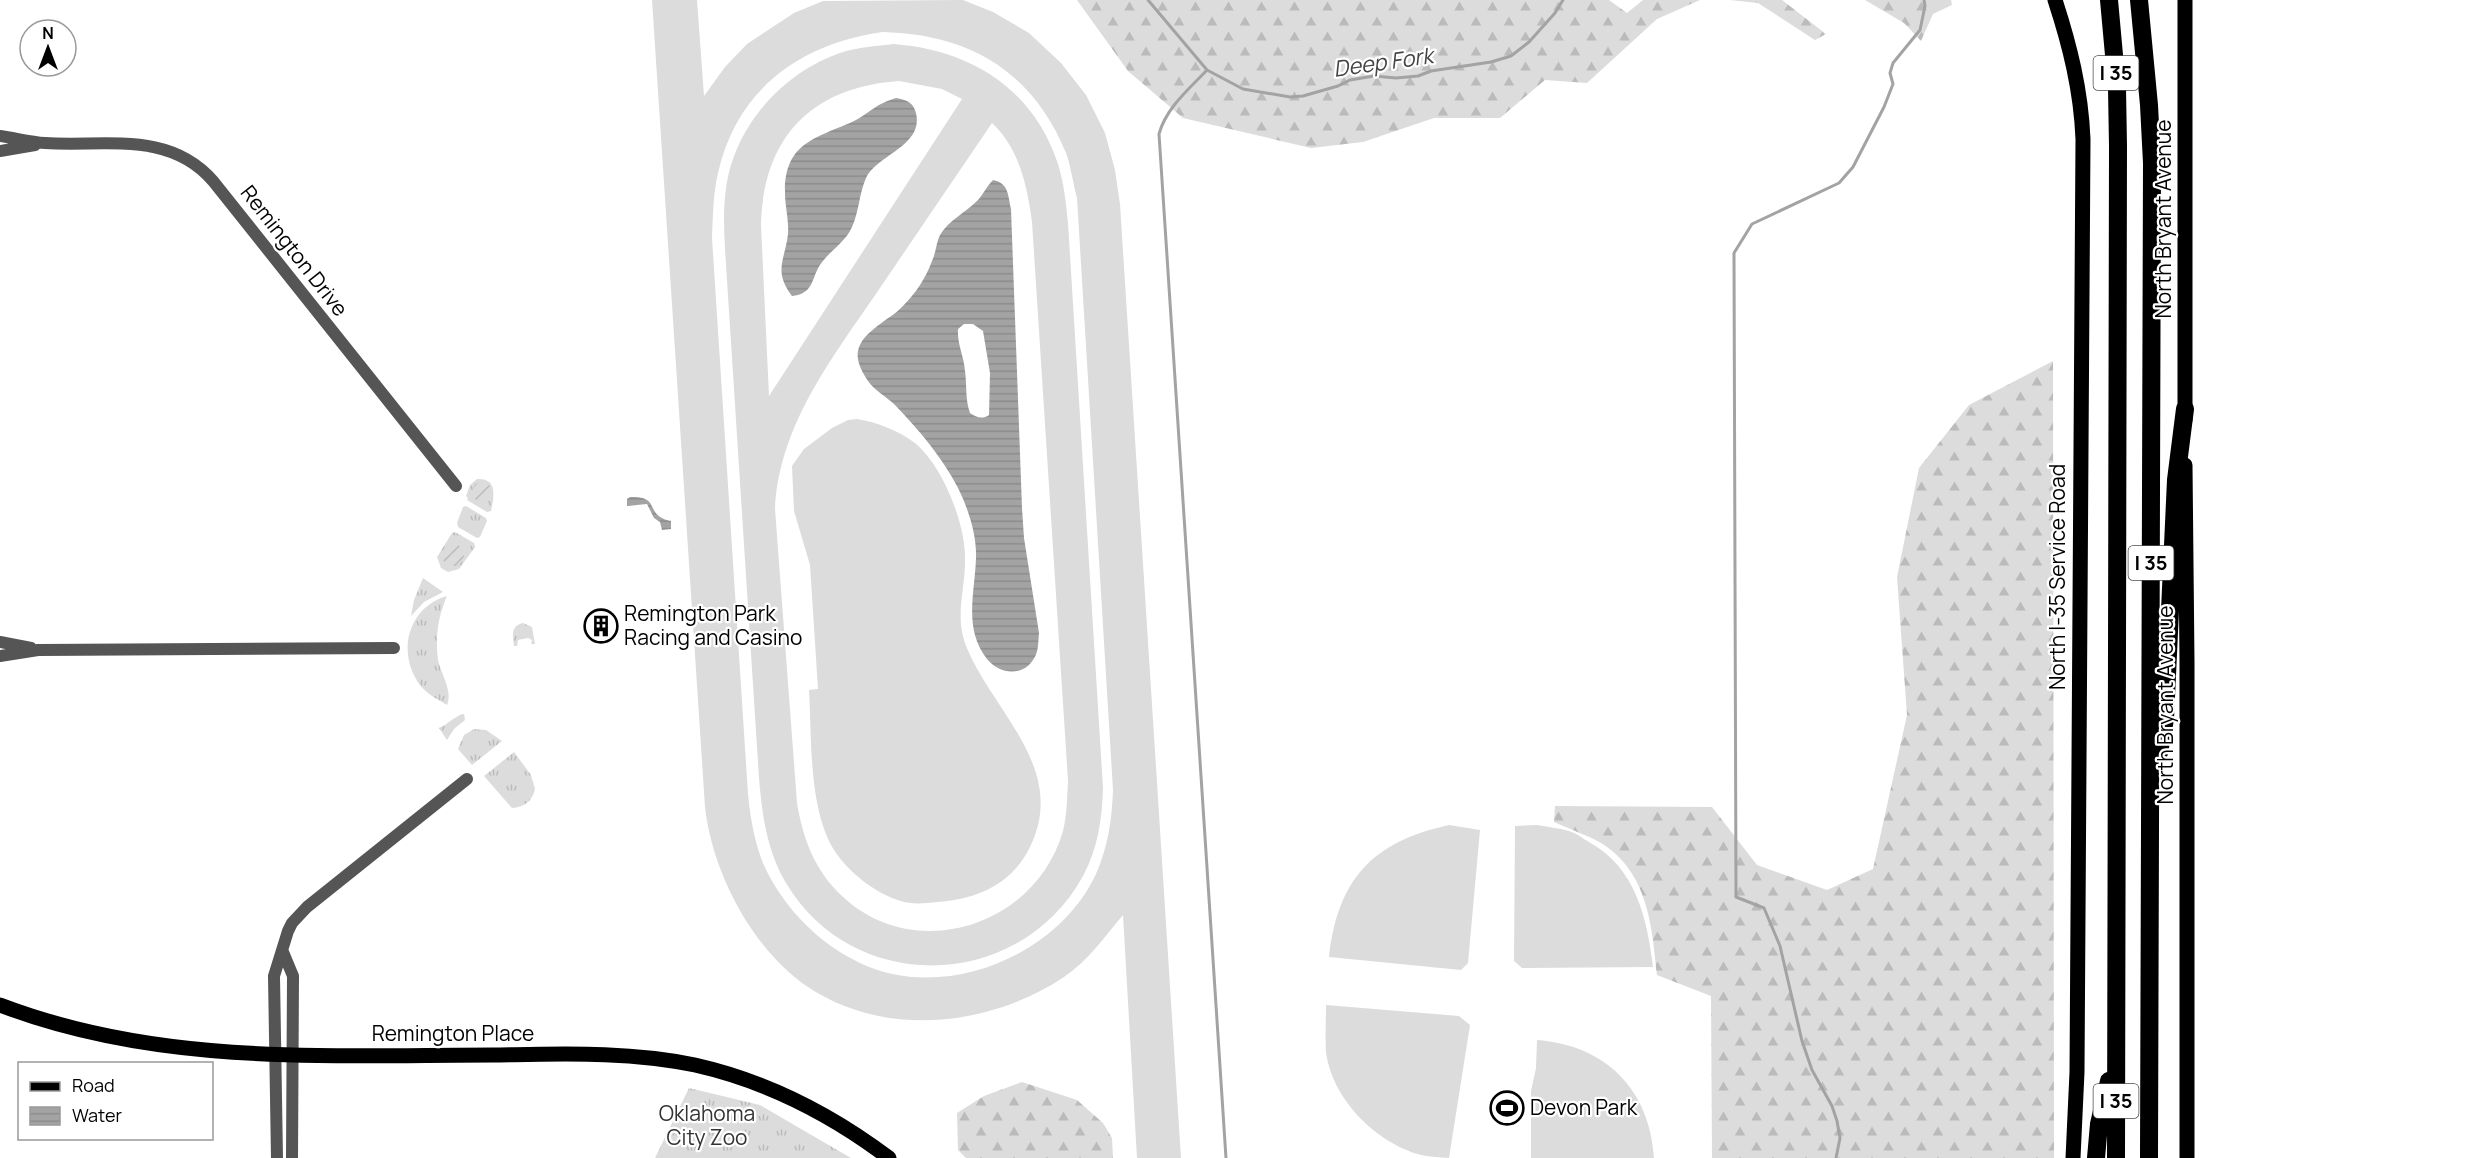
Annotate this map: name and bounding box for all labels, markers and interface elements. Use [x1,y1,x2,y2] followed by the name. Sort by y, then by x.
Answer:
[18,18,78,78] north arrow
[42,22,54,44] text: N
[1331,40,1438,84] water label: Deep Fork
[2094,56,2138,90] road number: I 35
[2149,119,2177,319] street label: North Bryant Avenue
[235,179,355,322] street label: Remington Drive
[2043,464,2071,690] street label: North I-35 Service Road
[2128,546,2174,580] road number: I 35
[624,599,802,651] place label: Remington Park Racing and Casino
[2151,605,2179,805] street label: North Bryant Avenue
[583,608,619,644] building icon: Remington Park Racing and Casino
[372,1019,534,1047] street label: Remington Place
[18,1062,213,1140] legend
[72,1073,115,1097] text: Road
[2094,1084,2138,1118] road number: I 35
[1489,1090,1525,1126] sports icon: Devon Park
[1530,1093,1638,1121] place label: Devon Park
[659,1099,755,1151] park label: Oklahoma City Zoo
[72,1103,122,1127] text: Water

